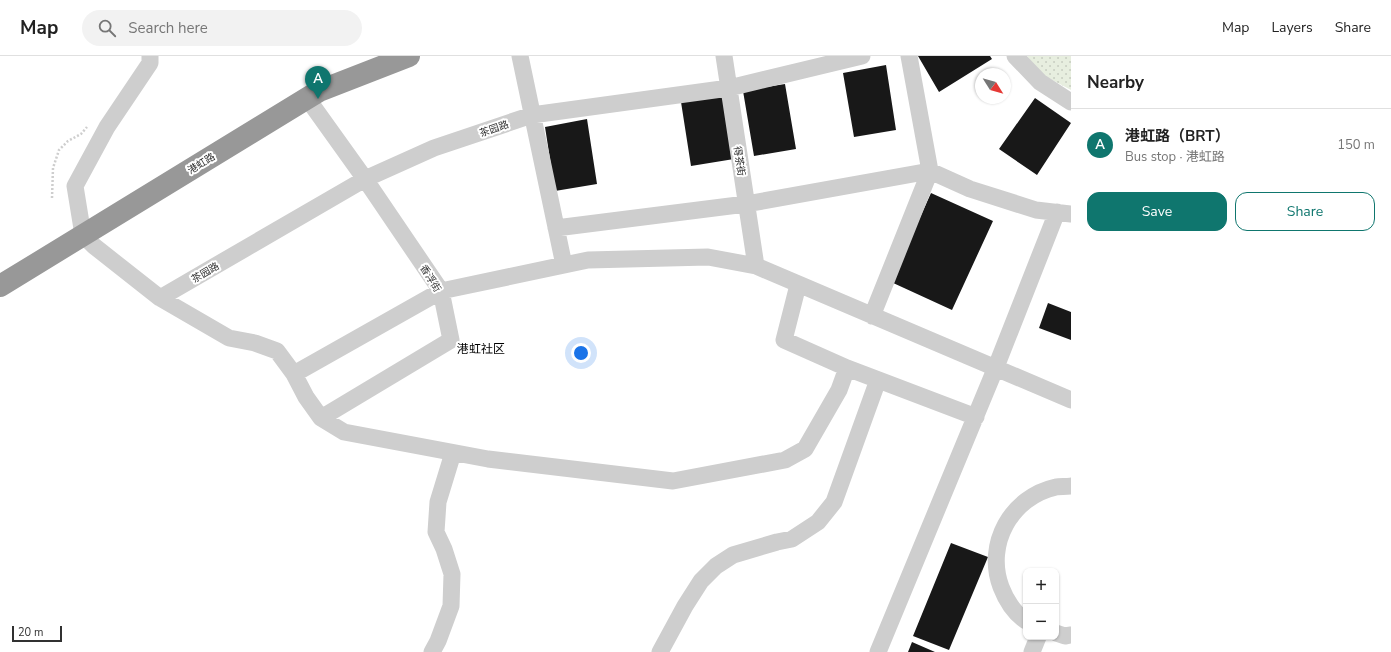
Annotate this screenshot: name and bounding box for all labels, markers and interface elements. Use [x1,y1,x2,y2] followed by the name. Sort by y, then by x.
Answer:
[82,10,362,46] search box
[20,15,58,41] text: Map
[96,17,118,39] icon: search
[128,18,208,38] text: Search here
[1222,18,1249,37] text: Map
[1271,18,1313,37] text: Layers
[1335,18,1371,37] text: Share
[305,66,331,99] pin: A
[975,68,1011,104] north arrow
[1087,71,1144,94] text: Nearby
[478,117,511,140] street label: 茶园路
[1125,126,1230,146] text: 港虹路（BRT）
[1095,136,1105,154] text: A
[1337,136,1375,154] text: 150 m
[730,145,748,177] street label: 得茶街
[1125,148,1225,166] text: Bus stop · 港虹路
[185,150,218,178] street label: 港虹路
[1087,192,1227,231] button: Save
[1235,192,1375,231] button: Share
[189,259,222,286] street label: 茶园路
[416,262,444,295] street label: 香浮街
[457,341,505,357] district label: 港虹社区
[571,343,591,363] your location
[1023,568,1059,640] map controls
[1023,568,1059,604] button: +
[1023,604,1059,640] button: −
[12,624,62,643] scale bar
[18,625,43,640] text: 20 m

